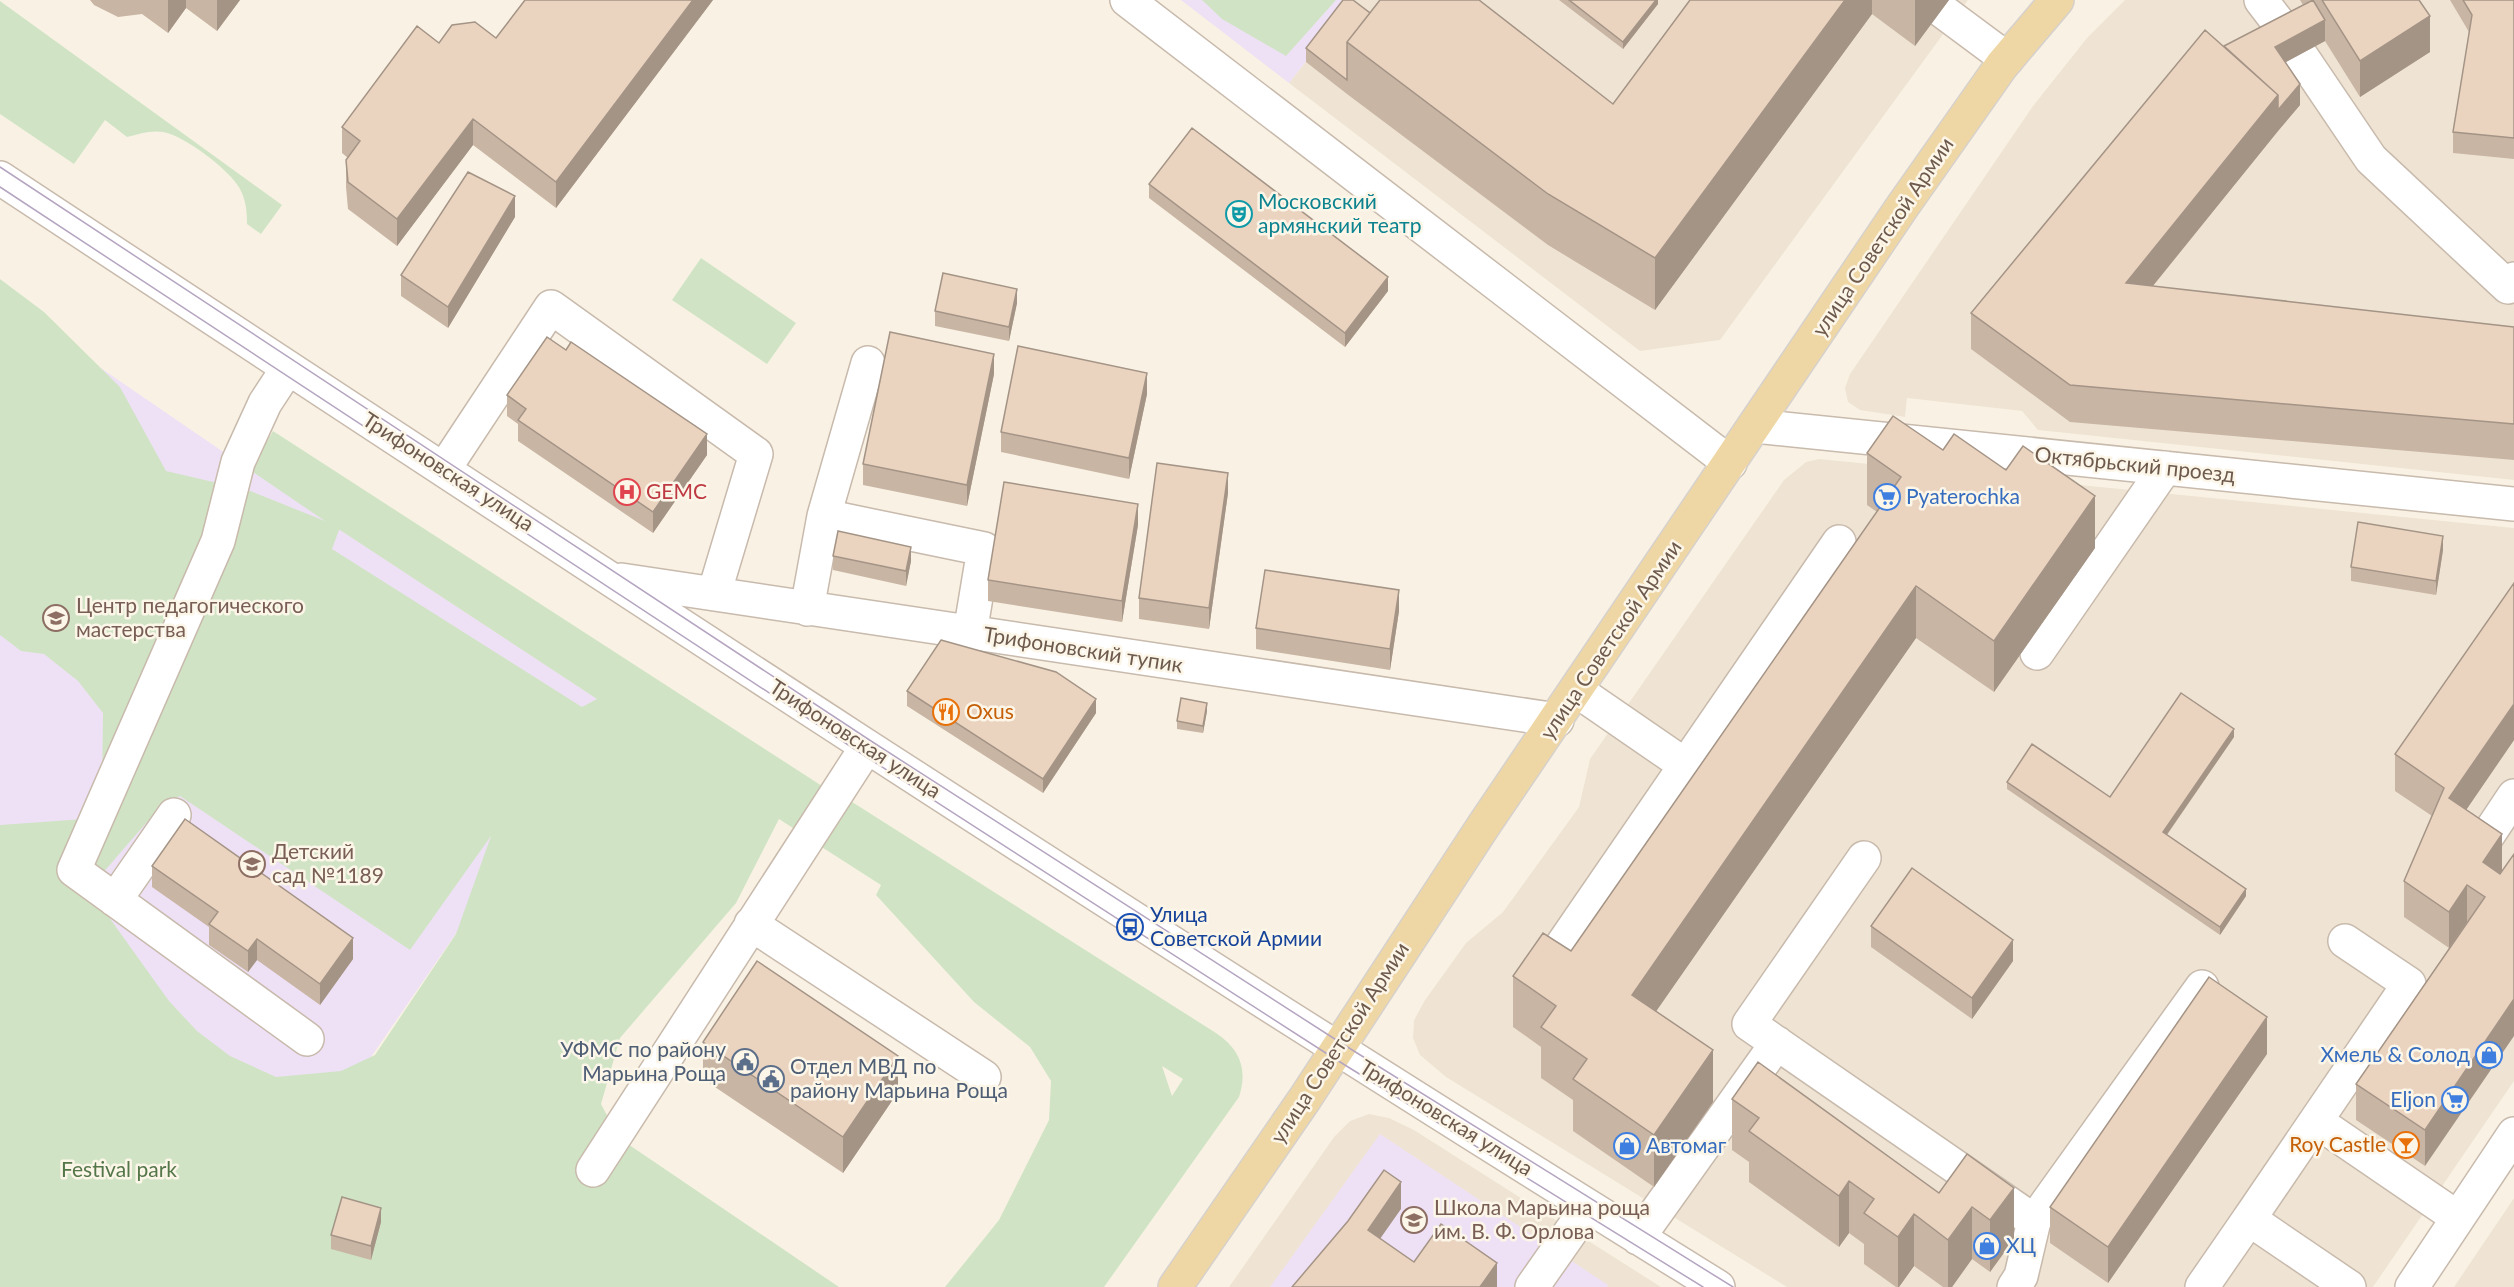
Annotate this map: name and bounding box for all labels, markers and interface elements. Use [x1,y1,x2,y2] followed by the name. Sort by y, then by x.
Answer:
[1806,132,1958,340] street label: улица Советской Армии
[1258,188,1421,237] place label: Московский армянский театр
[1224,199,1254,229] theatre icon: Московский армянский театр
[358,406,539,535] street label: Трифоновская улица
[2034,441,2237,486] street label: Октябрьский проезд
[612,477,642,507] hospital icon: GEMC
[646,478,707,503] place label: GEMC
[1872,482,1902,512] supermarket icon: Pyaterochka
[1906,483,2020,508] place label: Pyaterochka
[1534,535,1686,743] street label: улица Советской Армии
[76,592,304,641] place label: Центр педагогического мастерства
[41,603,71,633] school or university icon: Центр педагогического мастерства
[982,620,1185,677] street label: Трифоновский тупик
[765,673,946,802] street label: Трифоновская улица
[931,697,961,727] restaurant icon: Oxus
[966,698,1014,723] place label: Oxus
[272,838,384,887] place label: Детский сад №1189
[237,849,267,879] school or university icon: Детский сад №1189
[1150,901,1322,950] place label: Улица Советской Армии
[1115,912,1145,942] bus stop icon: Улица Советской Армии
[1264,937,1413,1147] street label: улица Советской Армии
[560,1036,726,1085] place label: УФМС по району Марьина Роща
[2474,1040,2504,1070] shop icon: Хмель & Солод
[2320,1041,2470,1066] place label: Хмель & Солод
[730,1047,760,1077] public building icon: УФМС по району Марьина Роща
[790,1053,1008,1102] place label: Отдел МВД по району Марьина Роща
[1356,1053,1538,1180] street label: Трифоновская улица
[756,1064,786,1094] public building icon: Отдел МВД по району Марьина Роща
[2440,1085,2470,1115] supermarket icon: Eljon
[2390,1086,2436,1111] place label: Eljon
[2391,1130,2421,1160] bar icon: Roy Castle
[1612,1131,1642,1161] shop icon: Автомаг
[2289,1131,2386,1156] place label: Roy Castle
[1646,1132,1727,1157] place label: Автомаг
[61,1156,177,1181] park label: Festival park
[1434,1194,1650,1243] place label: Школа Марьина роща им. В. Ф. Орлова
[1399,1205,1429,1235] school or university icon: Школа Марьина роща им. В. Ф. Орлова
[1972,1231,2002,1261] shop icon: ХЦ
[2006,1232,2036,1257] place label: ХЦ

